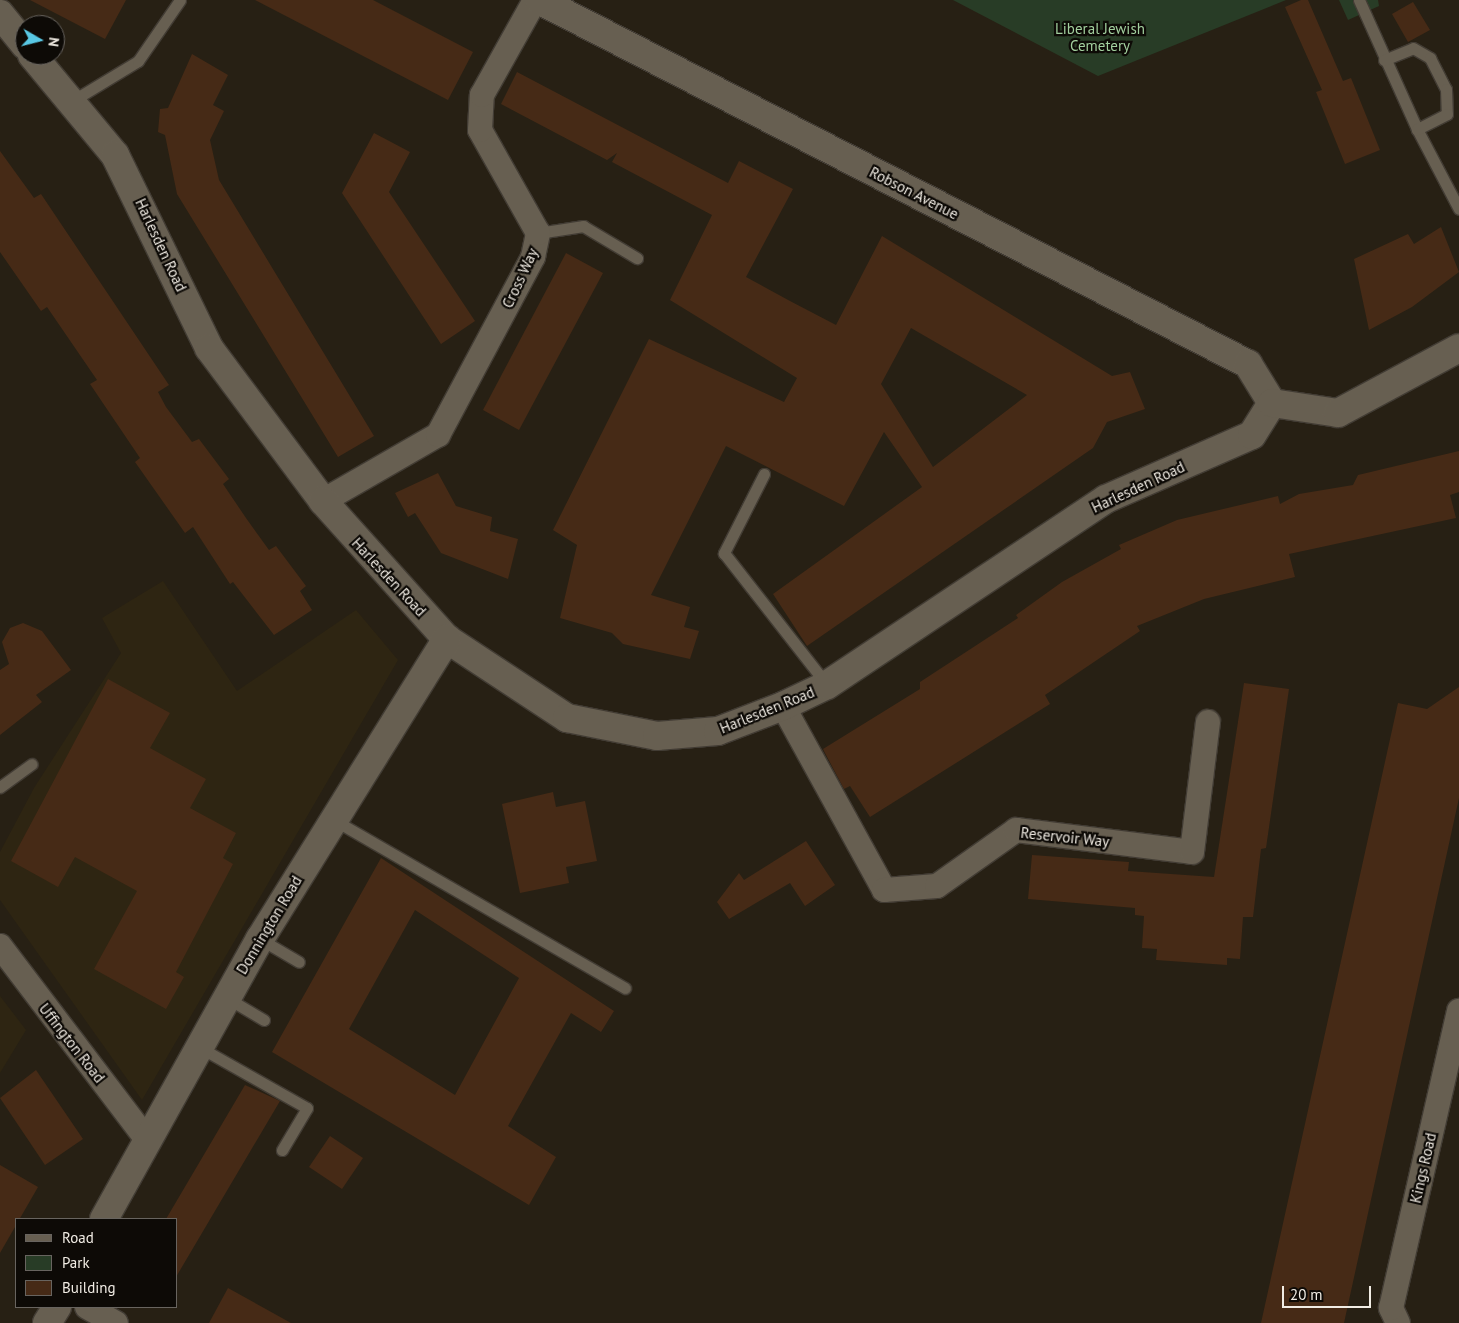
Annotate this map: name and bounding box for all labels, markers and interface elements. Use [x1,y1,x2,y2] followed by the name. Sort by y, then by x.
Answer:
[15,15,65,65] north arrow
[1055,19,1145,54] park label: Liberal Jewish Cemetery
[44,36,63,48] text: N
[866,163,962,223] street label: Robson Avenue
[132,196,190,294] street label: Harlesden Road
[498,245,542,311] street label: Cross Way
[1089,458,1187,516] street label: Harlesden Road
[348,534,430,620] street label: Harlesden Road
[717,683,817,737] street label: Harlesden Road
[1020,823,1110,851] street label: Reservoir Way
[233,873,305,977] street label: Donnington Road
[35,1000,109,1086] street label: Uffington Road
[1406,1131,1440,1205] street label: Kings Road
[15,1218,178,1308] legend
[62,1228,94,1247] text: Road
[62,1253,90,1272] text: Park
[1284,1276,1373,1308] scale bar
[62,1278,116,1297] text: Building
[1290,1285,1323,1304] text: 20 m

